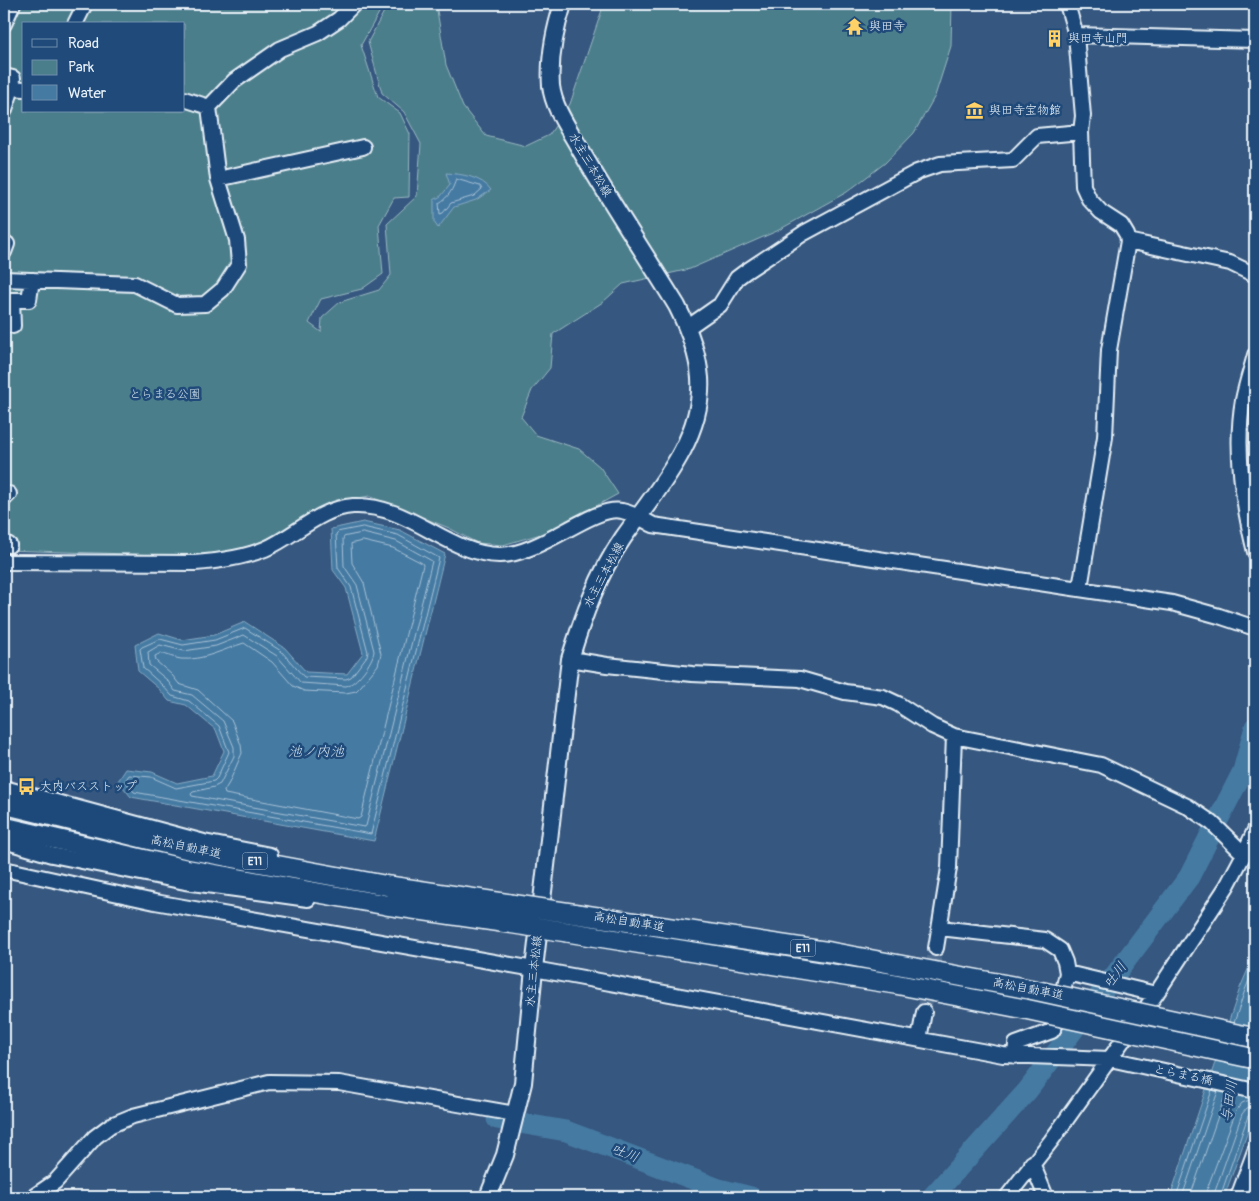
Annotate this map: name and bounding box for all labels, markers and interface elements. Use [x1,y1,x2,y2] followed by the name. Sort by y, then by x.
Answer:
[845,16,865,36] temple icon: 與田寺
[869,19,905,34] place label: 與田寺
[22,22,185,112] legend
[1044,28,1064,48] building icon: 與田寺山門
[1068,31,1128,46] place label: 與田寺山門
[68,34,99,53] text: Road
[68,58,95,77] text: Park
[68,84,107,103] text: Water
[965,100,985,120] museum icon: 與田寺宝物館
[989,103,1061,118] place label: 與田寺宝物館
[565,130,615,200] street label: 水主三本松線
[129,387,201,402] park label: とらまる公園
[580,540,628,610] street label: 水主三本松線
[288,743,345,760] water label: 池ノ内池
[16,776,36,796] bus stop icon: 大内バスストップ
[40,779,137,794] place label: 大内バスストップ
[149,832,223,862] street label: 高松自動車道
[242,852,268,869] road number: E11
[592,909,666,935] street label: 高松自動車道
[523,934,545,1008] street label: 水主三本松線
[790,940,816,956] road number: E11
[1100,959,1130,991] water label: 吐川
[991,975,1065,1003] street label: 高松自動車道
[1152,1061,1214,1089] street label: とらまる橋
[1217,1079,1241,1123] water label: 与田川
[609,1140,641,1166] water label: 吐川

